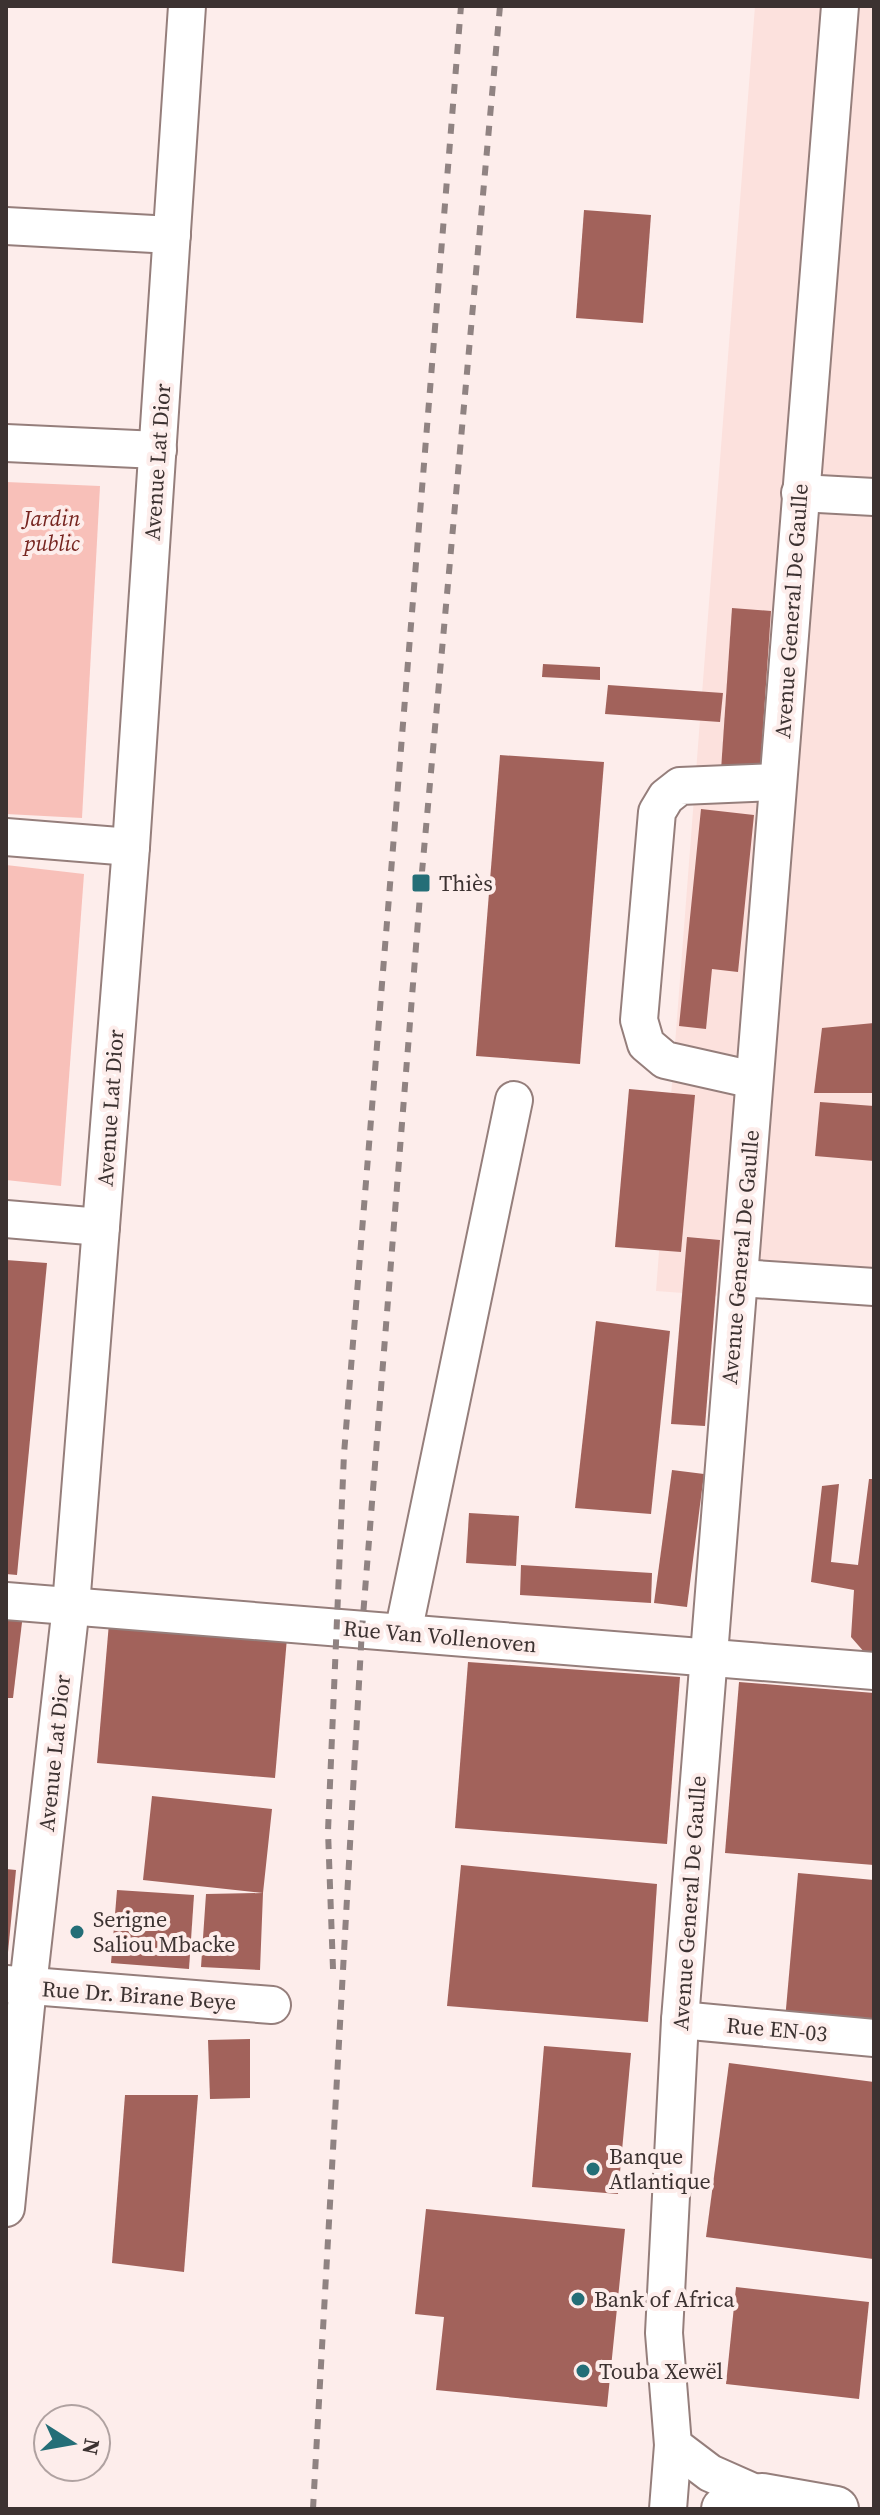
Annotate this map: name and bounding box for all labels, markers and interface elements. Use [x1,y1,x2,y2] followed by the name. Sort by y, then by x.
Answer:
[137,382,178,542] street label: Avenue Lat Dior
[767,483,815,739] street label: Avenue General De Gaulle
[21,503,81,558] park label: Jardin public
[439,868,493,898] place label: Thiès
[410,872,432,894] marker: Thiès
[90,1028,131,1188] street label: Avenue Lat Dior
[714,1128,766,1386] street label: Avenue General De Gaulle
[342,1613,538,1659] street label: Rue Van Vollenoven
[31,1672,77,1833] street label: Avenue Lat Dior
[665,1775,713,2031] street label: Avenue General De Gaulle
[93,1904,235,1959] place label: Serigne Saliou Mbacke
[68,1923,86,1941] marker: Serigne Saliou Mbacke
[41,1973,237,2017] street label: Rue Dr. Birane Beye
[725,2010,829,2048] street label: Rue EN-03
[609,2141,711,2196] place label: Banque Atlantique
[584,2160,602,2178] marker: Banque Atlantique
[594,2284,735,2314] place label: Bank of Africa
[569,2290,587,2308] marker: Bank of Africa
[599,2356,723,2386] place label: Touba Xewël
[574,2362,592,2380] marker: Touba Xewël
[32,2403,112,2483] north arrow
[75,2436,108,2458] text: N

